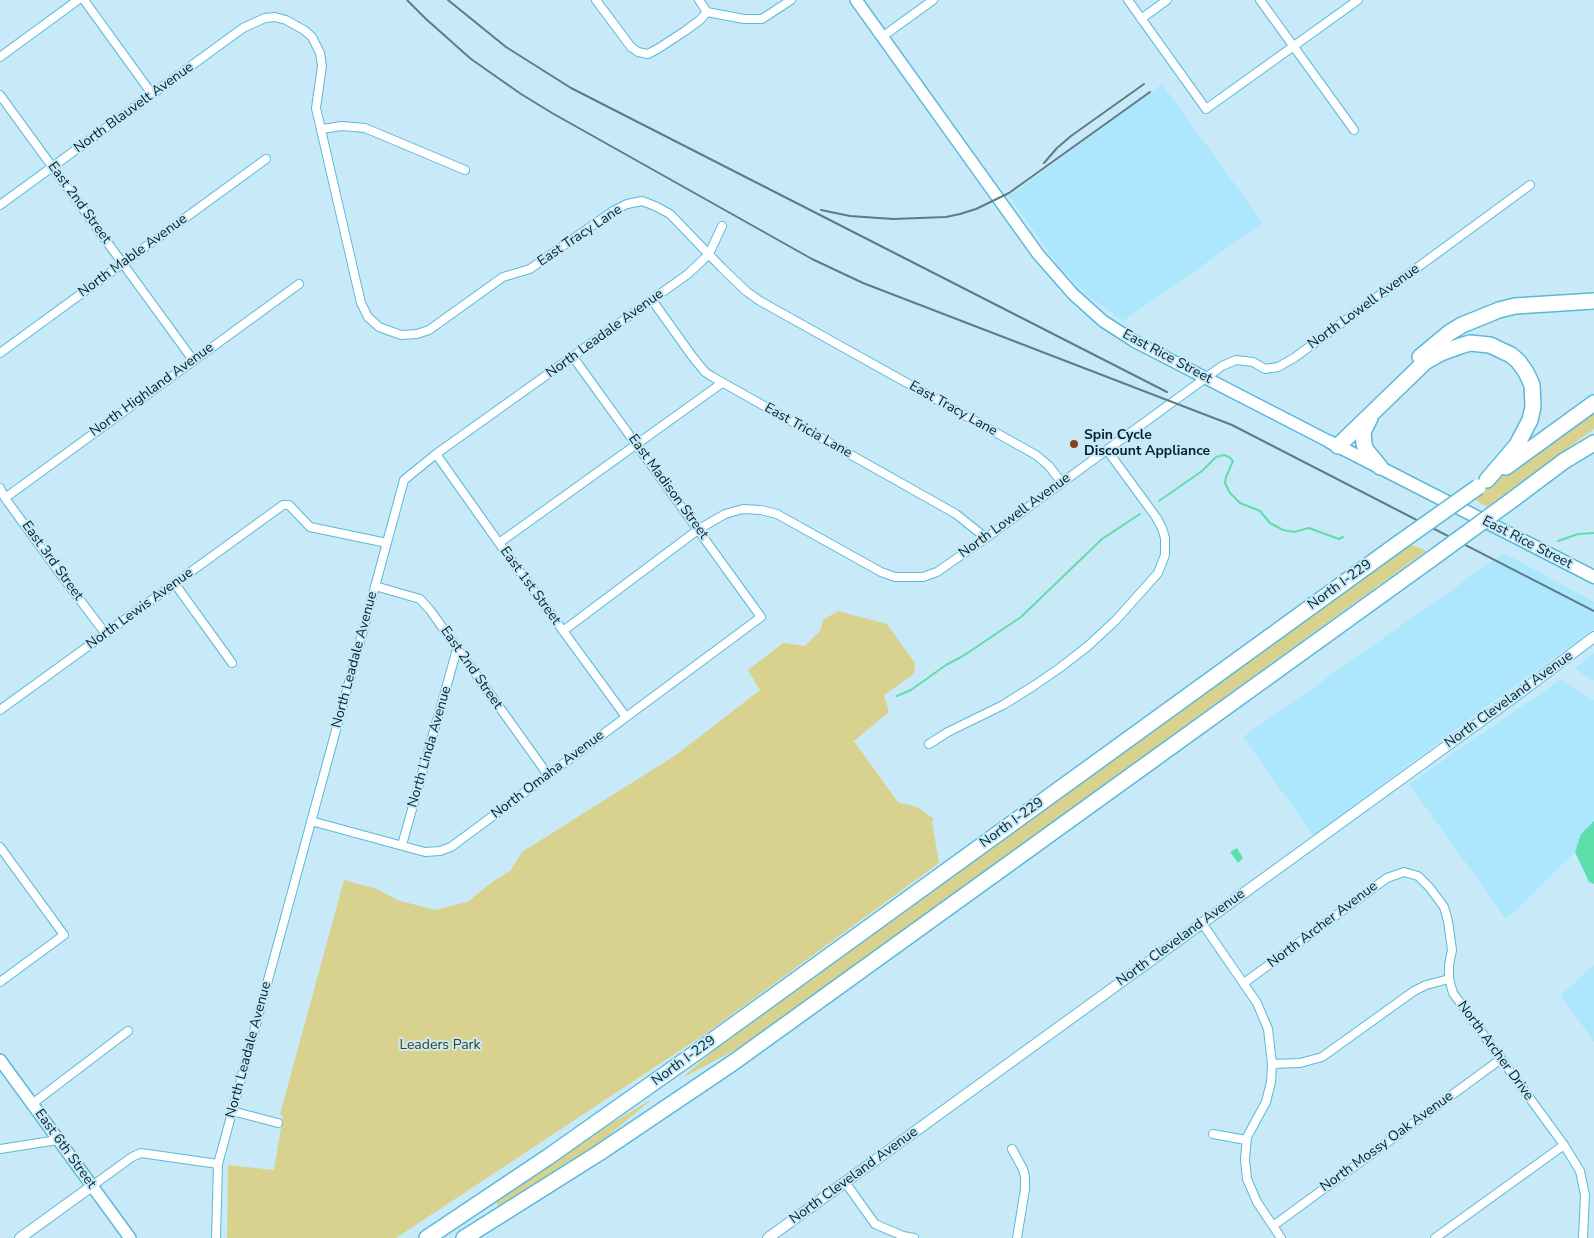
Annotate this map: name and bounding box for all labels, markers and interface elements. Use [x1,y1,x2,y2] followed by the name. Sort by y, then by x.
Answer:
[71,59,197,157] street label: North Blauvelt Avenue
[44,159,114,247] street label: East 2nd Street
[535,202,625,270] street label: East Tracy Lane
[75,211,191,301] street label: North Mable Avenue
[1305,261,1423,353] street label: North Lowell Avenue
[543,286,667,382] street label: North Leadale Avenue
[1119,326,1215,388] street label: East Rice Street
[87,339,217,441] street label: North Highland Avenue
[906,378,1000,440] street label: East Tracy Lane
[761,400,855,462] street label: East Tricia Lane
[1084,428,1210,461] place label: Spin Cycle Discount Appliance
[624,431,712,543] street label: East Madison Street
[1068,438,1080,450] marker: Spin Cycle Discount Appliance
[956,470,1074,562] street label: North Lowell Avenue
[1479,513,1575,573] street label: East Rice Street
[18,518,86,604] street label: East 3rd Street
[496,544,564,628] street label: East 1st Street
[1305,556,1375,614] street label: North I-229
[83,565,197,653] street label: North Lewis Avenue
[329,590,381,730] street label: North Leadale Avenue
[436,623,506,713] street label: East 2nd Street
[1442,648,1576,752] street label: North Cleveland Avenue
[405,684,455,810] street label: North Linda Avenue
[488,727,608,823] street label: North Omaha Avenue
[977,794,1047,852] street label: North I-229
[1265,878,1381,972] street label: North Archer Avenue
[1114,886,1248,990] street label: North Cleveland Avenue
[223,980,275,1120] street label: North Leadale Avenue
[1453,998,1537,1104] street label: North Archer Drive
[649,1032,719,1090] street label: North I-229
[399,1038,481,1054] park label: Leaders Park
[1317,1088,1457,1196] street label: North Mossy Oak Avenue
[31,1106,99,1192] street label: East 6th Street
[787,1124,921,1228] street label: North Cleveland Avenue

